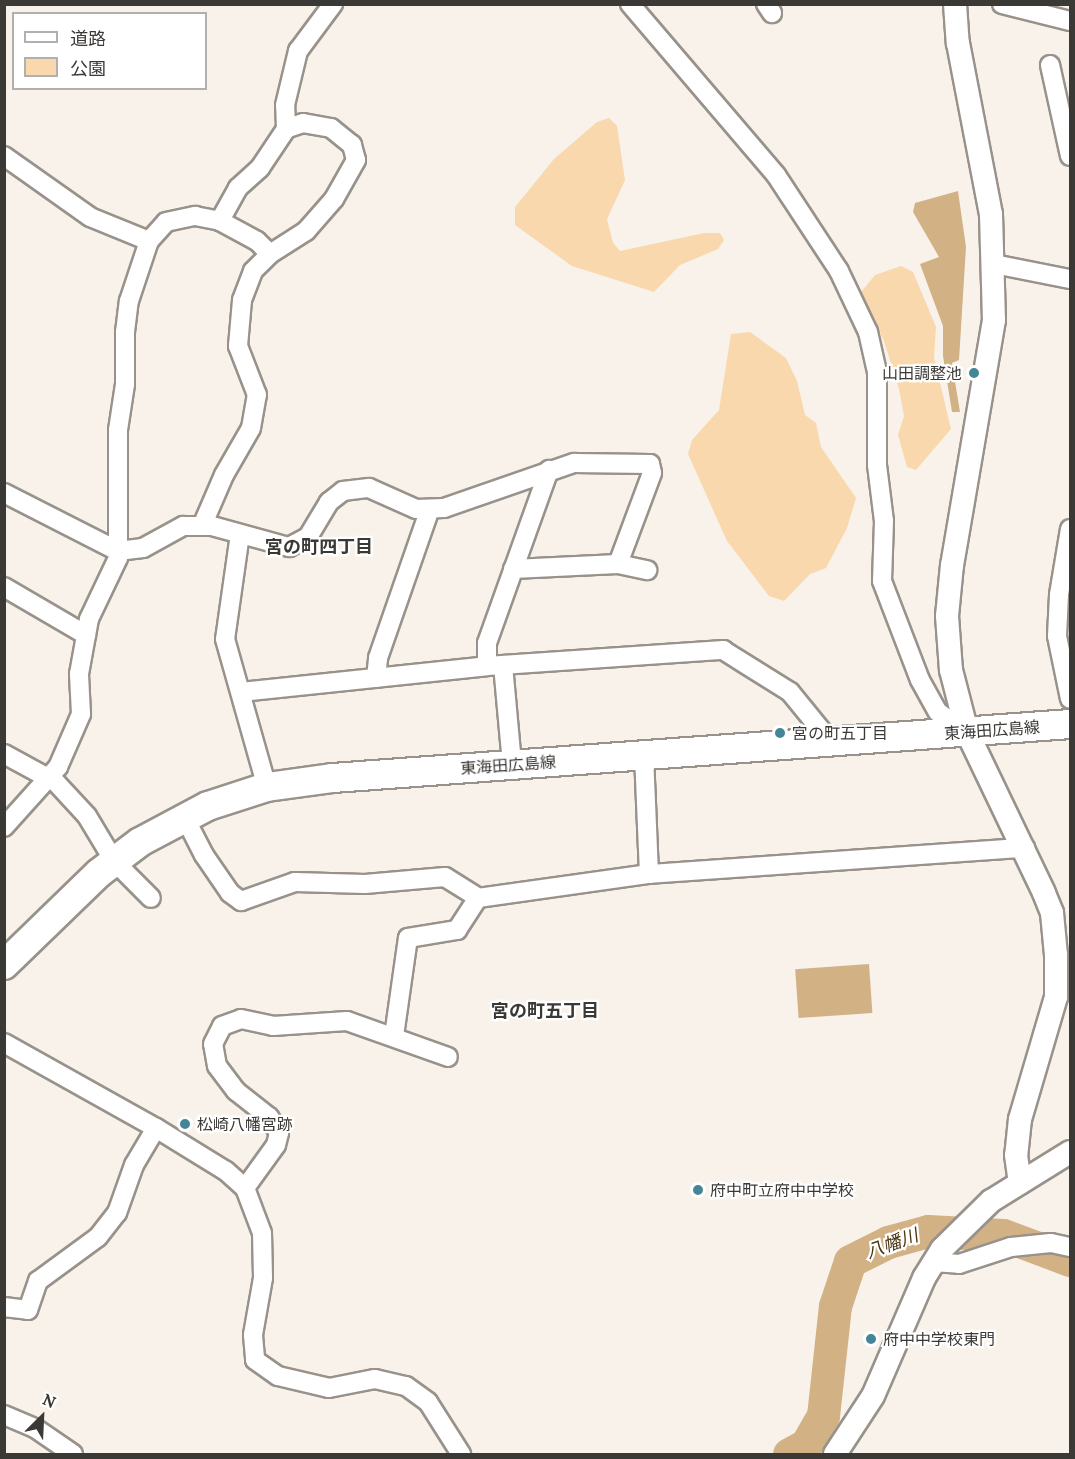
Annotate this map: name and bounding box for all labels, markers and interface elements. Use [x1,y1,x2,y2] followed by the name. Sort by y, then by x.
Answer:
[12,12,207,90] legend
[70,27,106,50] text: 道路
[70,57,106,80] text: 公園
[882,363,962,383] place label: 山田調整池
[967,366,981,380] marker: 山田調整池
[265,536,373,558] district label: 宮の町四丁目
[943,717,1041,743] street label: 東海田広島線
[792,723,888,743] place label: 宮の町五丁目
[773,726,787,740] marker: 宮の町五丁目
[459,752,557,778] street label: 東海田広島線
[491,1000,599,1022] district label: 宮の町五丁目
[197,1114,293,1134] place label: 松崎八幡宮跡
[178,1117,192,1131] marker: 松崎八幡宮跡
[710,1180,854,1200] place label: 府中町立府中中学校
[691,1183,705,1197] marker: 府中町立府中中学校
[863,1225,921,1263] water label: 八幡川
[883,1329,995,1349] place label: 府中中学校東門
[864,1332,878,1346] marker: 府中中学校東門
[12,1387,72,1447] north arrow
[40,1389,59,1412] text: N

